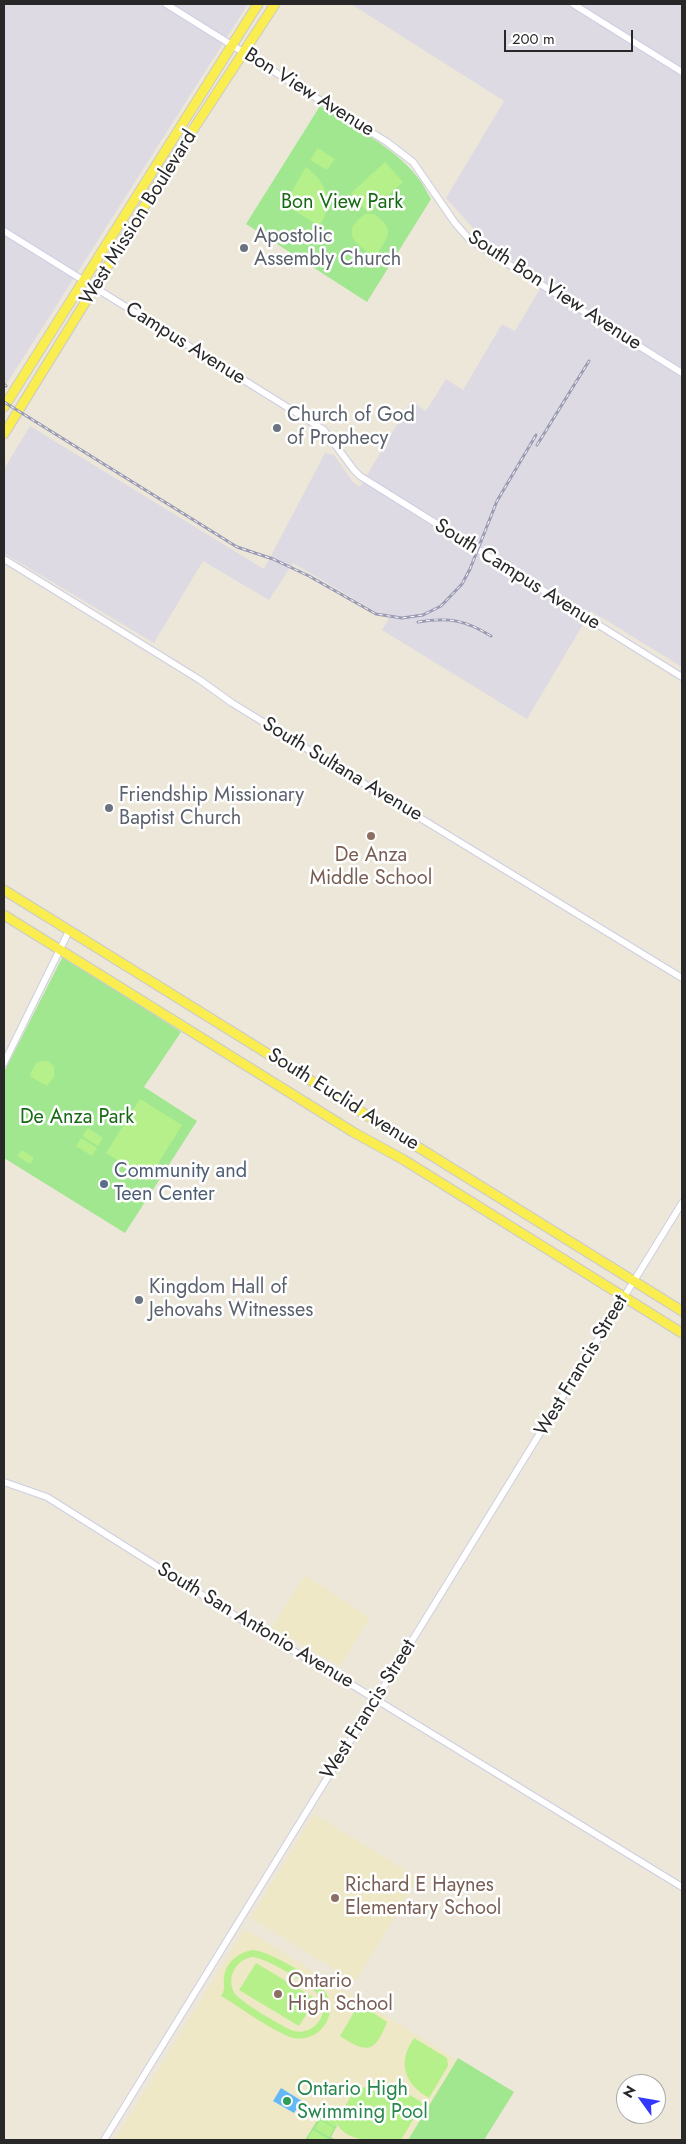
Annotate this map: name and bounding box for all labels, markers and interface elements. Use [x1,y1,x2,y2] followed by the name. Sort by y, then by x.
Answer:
[506,20,635,52] scale bar
[512,28,555,50] text: 200 m
[240,43,378,143] street label: Bon View Avenue
[75,126,203,310] street label: West Mission Boulevard
[281,191,403,215] park label: Bon View Park
[254,225,401,272] place label: Apostolic Assembly Church
[463,226,645,356] street label: South Bon View Avenue
[238,242,250,254] marker: Apostolic Assembly Church
[120,297,250,391] street label: Campus Avenue
[287,404,415,451] place label: Church of God of Prophecy
[271,422,283,434] marker: Church of God of Prophecy
[430,514,604,636] street label: South Campus Avenue
[258,713,426,827] street label: South Sultana Avenue
[119,784,304,831] place label: Friendship Missionary Baptist Church
[103,802,115,814] marker: Friendship Missionary Baptist Church
[365,830,377,842] marker: De Anza Middle School
[310,844,432,891] place label: De Anza Middle School
[263,1044,423,1156] street label: South Euclid Avenue
[20,1106,134,1130] park label: De Anza Park
[114,1160,247,1207] place label: Community and Teen Center
[98,1178,110,1190] marker: Community and Teen Center
[149,1276,313,1323] place label: Kingdom Hall of Jehovahs Witnesses
[530,1291,634,1441] street label: West Francis Street
[133,1294,145,1306] marker: Kingdom Hall of Jehovahs Witnesses
[152,1558,358,1694] street label: South San Antonio Avenue
[316,1636,422,1784] street label: West Francis Street
[345,1874,501,1921] place label: Richard E Haynes Elementary School
[329,1892,341,1904] marker: Richard E Haynes Elementary School
[288,1970,393,2017] place label: Ontario High School
[272,1988,284,2000] marker: Ontario High School
[616,2074,666,2124] north arrow
[297,2078,428,2125] place label: Ontario High Swimming Pool
[618,2082,641,2102] text: N
[281,2095,293,2107] marker: Ontario High Swimming Pool

